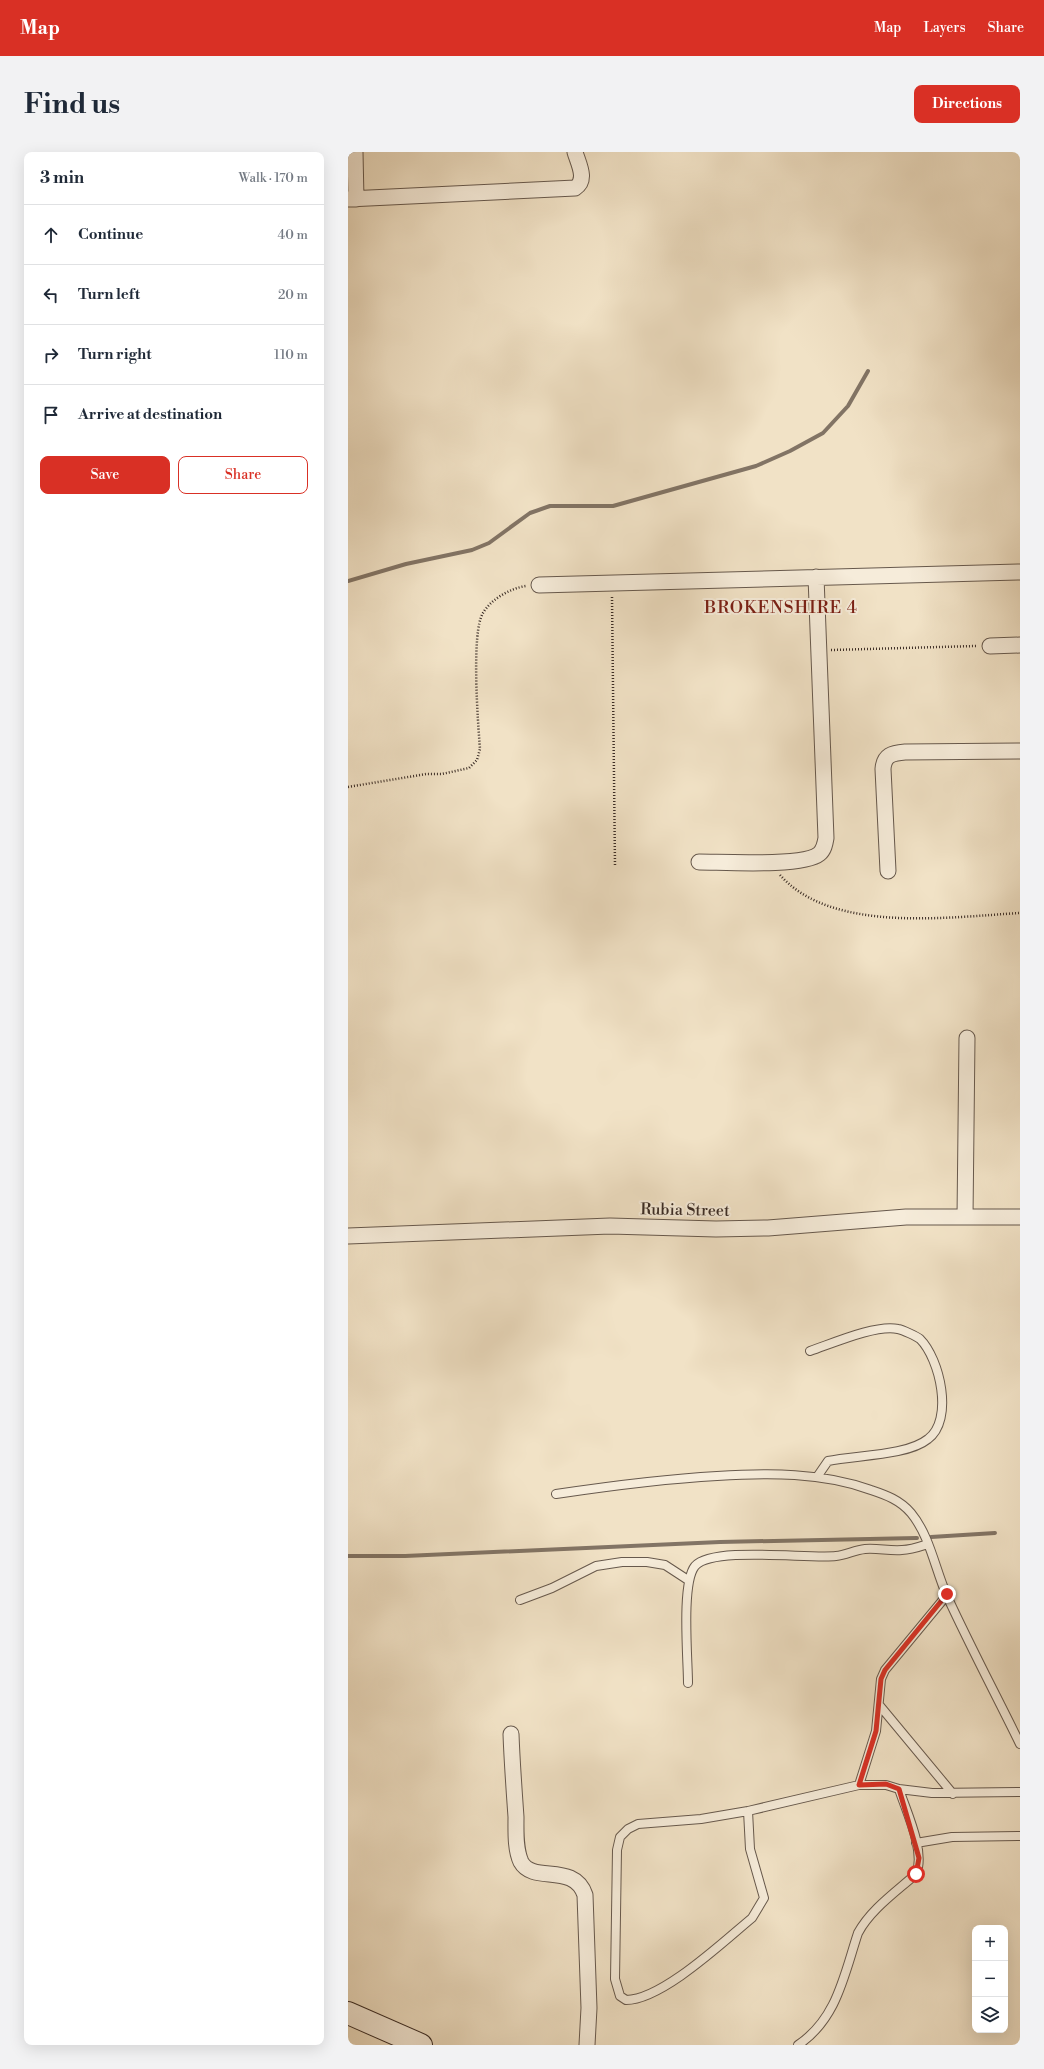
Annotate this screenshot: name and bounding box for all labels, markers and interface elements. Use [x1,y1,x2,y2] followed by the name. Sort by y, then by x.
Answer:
[20,16,60,40] text: Map
[874,19,901,37] text: Map
[923,19,966,37] text: Layers
[988,19,1024,37] text: Share
[914,85,1020,123] button: Directions
[24,87,120,122] text: Find us
[40,167,84,189] text: 3 min
[238,170,308,186] text: Walk · 170 m
[40,224,62,246] icon: ahead
[78,225,143,244] text: Continue
[278,227,308,243] text: 40 m
[40,284,62,306] icon: left
[78,285,140,304] text: Turn left
[278,287,308,303] text: 20 m
[40,344,62,366] icon: right
[78,345,152,364] text: Turn right
[274,347,308,363] text: 110 m
[40,404,62,426] icon: arrive
[78,405,222,424] text: Arrive at destination
[40,456,170,494] button: Save
[178,456,308,494] button: Share
[703,597,858,619] district label: BROKENSHIRE 4
[640,1199,730,1221] street label: Rubia Street
[938,1585,956,1603] route end
[907,1865,925,1883] route start
[972,1925,1008,2033] map controls
[972,1925,1008,1961] button: +
[972,1961,1008,1997] button: −
[972,1997,1008,2033] button: layers

